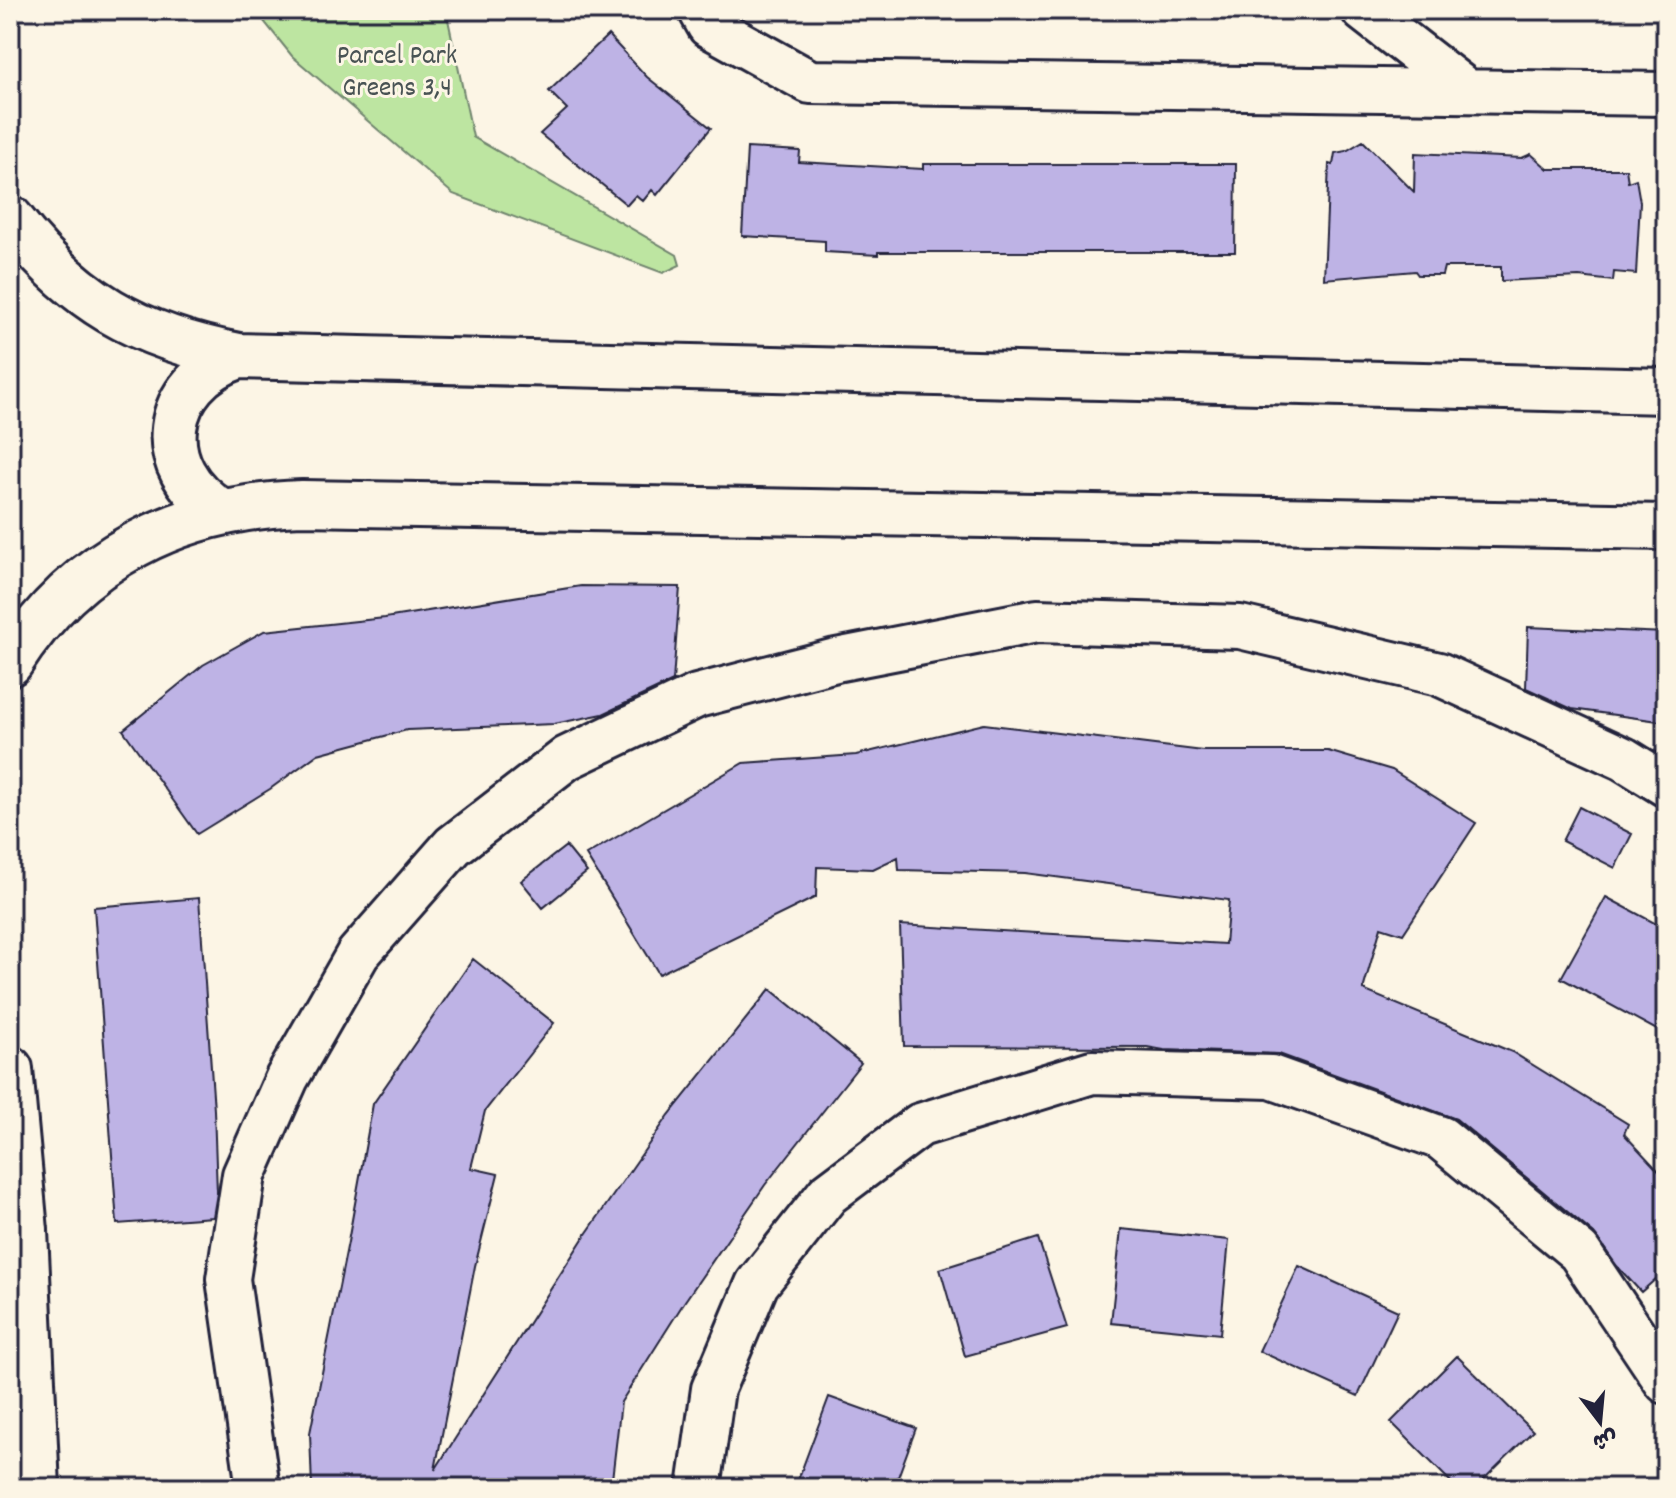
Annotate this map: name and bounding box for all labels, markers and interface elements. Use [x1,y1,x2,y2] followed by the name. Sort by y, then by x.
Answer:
[337,38,457,110] park label: Parcel Park Greens 3,4
[1560,1382,1640,1462] north arrow
[1589,1420,1620,1456] text: ش

